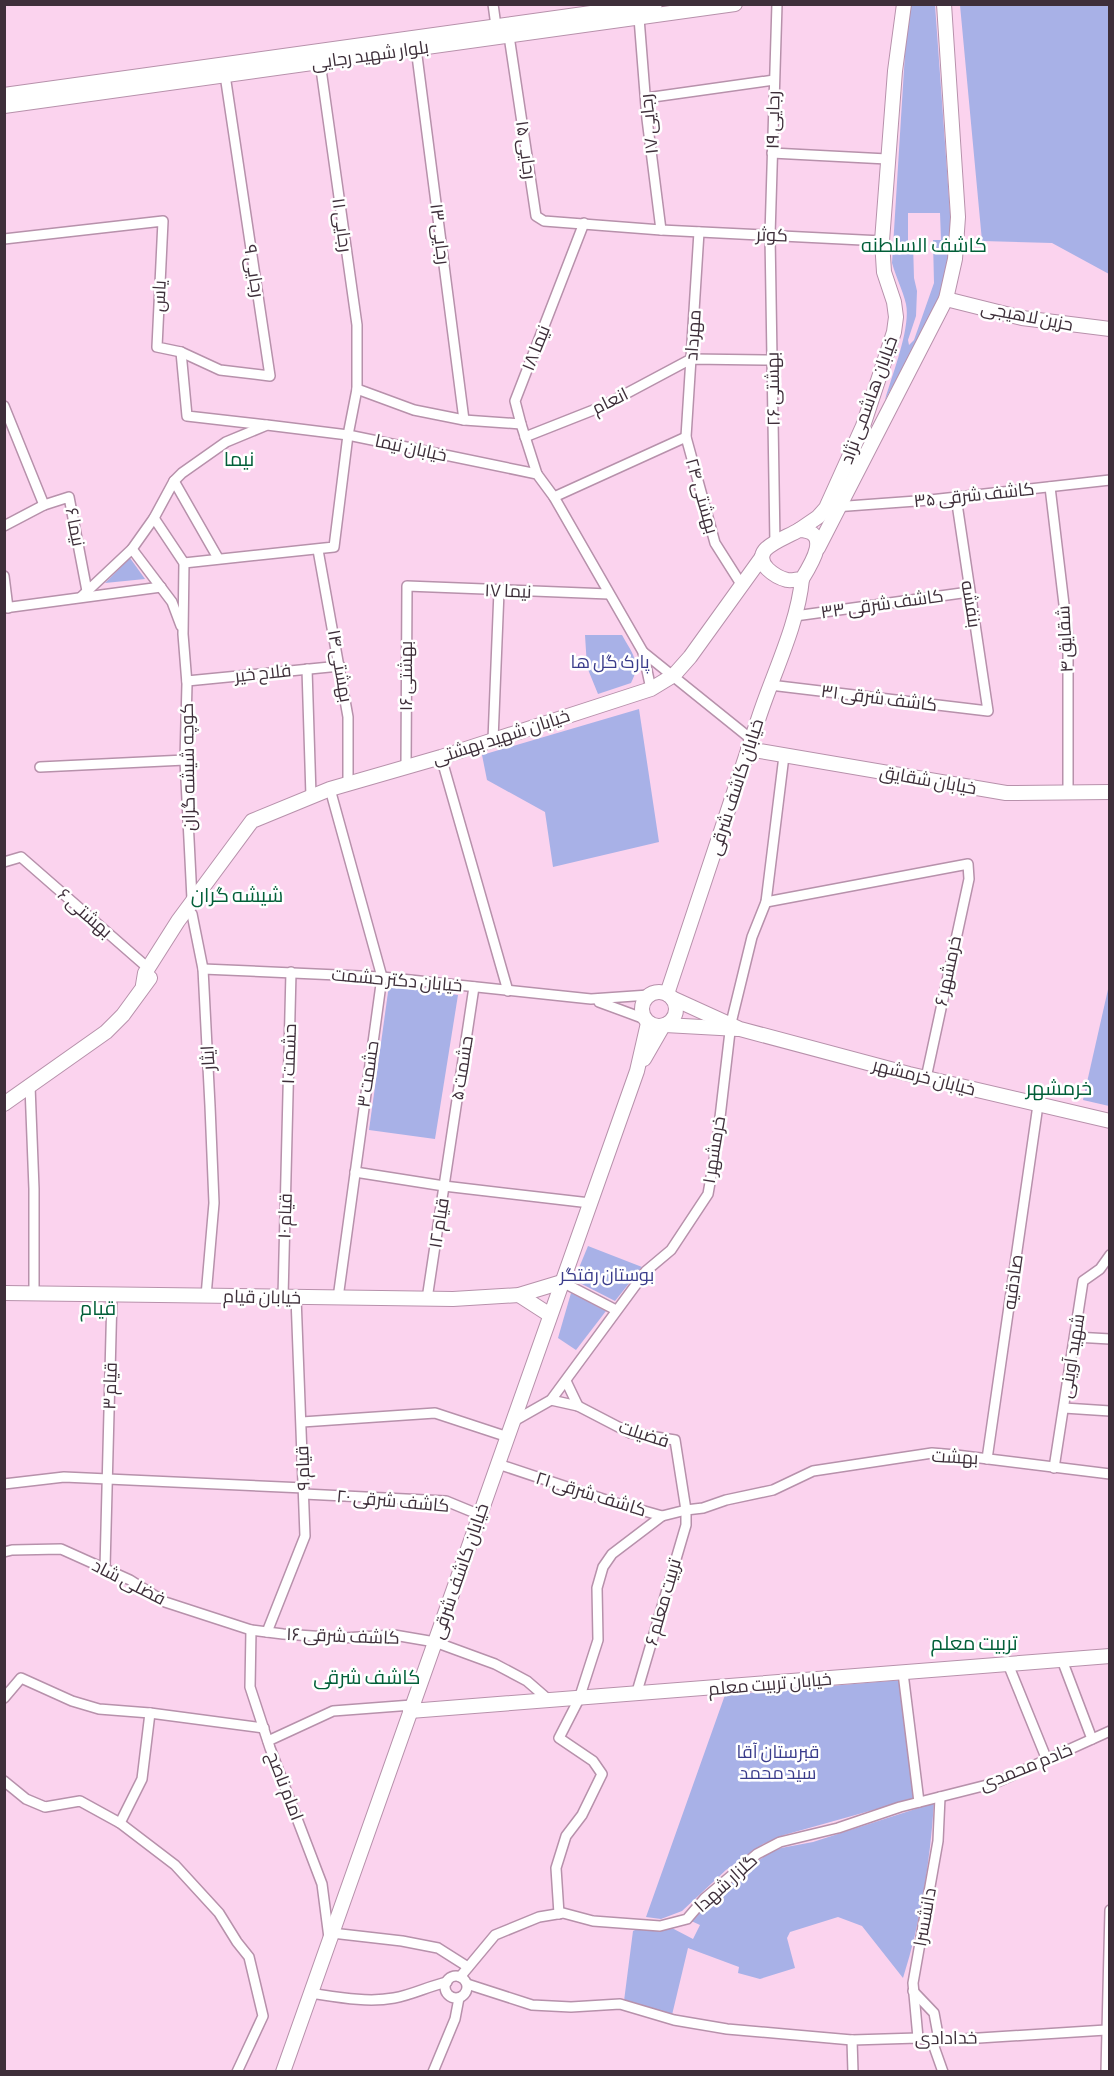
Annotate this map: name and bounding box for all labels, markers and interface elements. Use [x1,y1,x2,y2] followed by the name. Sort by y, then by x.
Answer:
[310,37,430,74] street label: بلوار شهید رجایی
[762,91,785,149] street label: رجایی ۱۹
[636,93,663,155] street label: رجایی ۱۷
[511,119,540,181] street label: رجایی ۱۵
[327,196,356,254] street label: رجایی ۱۱
[425,202,454,266] street label: رجایی ۱۳
[755,224,788,247] street label: کوثر
[861,234,987,258] district label: کاشف السلطنه
[239,243,268,299] street label: رجایی ۹
[148,279,171,313] street label: یاس
[979,297,1075,336] street label: حزین لاهیجی
[681,309,706,361] street label: مهرداد
[518,322,555,374] street label: نیما ۱۸
[837,333,902,467] street label: خیابان هاشمی نژاد
[762,352,785,426] street label: بهشتی ۲۶
[589,384,632,420] street label: انعام
[373,431,449,466] street label: خیابان نیما
[224,448,254,472] district label: نیما
[681,456,722,536] street label: بهشتی ۲۴
[913,479,1036,512] street label: کاشف شرقی ۳۵
[60,506,89,548] street label: نیما ۶
[956,579,985,629] street label: بنفشه
[484,580,532,603] street label: نیما ۱۷
[819,585,945,624] street label: کاشف شرقی ۳۳
[1053,605,1079,673] street label: شقایق ۴
[323,628,356,704] street label: بهشتی ۱۴
[396,641,417,711] street label: بهشتی ۱۶
[570,652,650,674] park label: پارک گل ها
[233,660,293,688] street label: فلاح خیر
[820,681,938,716] street label: کاشف شرقی ۳۱
[177,703,201,831] street label: کوچه شیشه گران
[430,705,573,770] street label: خیابان شهید بهشتی
[705,716,768,858] street label: خیابان کاشف شرقی
[878,762,978,800] street label: خیابان شقایق
[53,884,116,943] street label: بهشتی ۶
[191,884,283,908] district label: شیشه گران
[931,934,966,1008] street label: خرمشهر ۶
[331,964,463,997] street label: خیابان دکتر حشمت
[278,1023,301,1085] street label: حشمت ۱
[447,1034,478,1102] street label: حشمت ۵
[353,1039,384,1109] street label: حشمت ۳
[197,1045,220,1072] street label: ایثار
[869,1054,977,1100] street label: خیابان خرمشهر
[1025,1077,1092,1101] district label: خرمشهر
[699,1115,730,1185] street label: خرمشهر ۱
[274,1193,298,1239] street label: قیام ۱۰
[425,1196,455,1250] street label: قیام ۱۲
[999,1253,1028,1311] street label: صادقیه
[559,1265,654,1286] park label: بوستان رفتگر
[223,1286,301,1310] street label: خیابان قیام
[80,1297,116,1322] district label: قیام
[1055,1312,1090,1400] street label: شهید آوینی
[99,1362,123,1410] street label: قیام ۳
[616,1416,672,1452] street label: فضیلت
[292,1445,316,1491] street label: قیام ۹
[931,1446,979,1469] street label: بهشت
[533,1468,649,1521] street label: کاشف شرقی ۲۱
[336,1486,450,1517] street label: کاشف شرقی ۲۰
[427,1501,494,1642] street label: خیابان کاشف شرقی
[89,1555,169,1610] street label: فضلی شاد
[641,1556,687,1648] street label: تربیت معلم ۶
[286,1624,400,1649] street label: کاشف شرقی ۱۶
[931,1632,1018,1657] district label: تربیت معلم
[313,1666,421,1690] district label: کاشف شرقی
[707,1669,833,1701] street label: خیابان تربیت معلم
[977,1739,1076,1797] street label: خادم محمدی
[736,1742,820,1784] park label: قبرستان آقا سید محمد
[261,1749,307,1824] street label: امام ناصح
[691,1850,762,1917] street label: گلزار شهدا
[910,1886,941,1948] street label: دانشسرا
[914,2027,978,2050] street label: خدادادی

